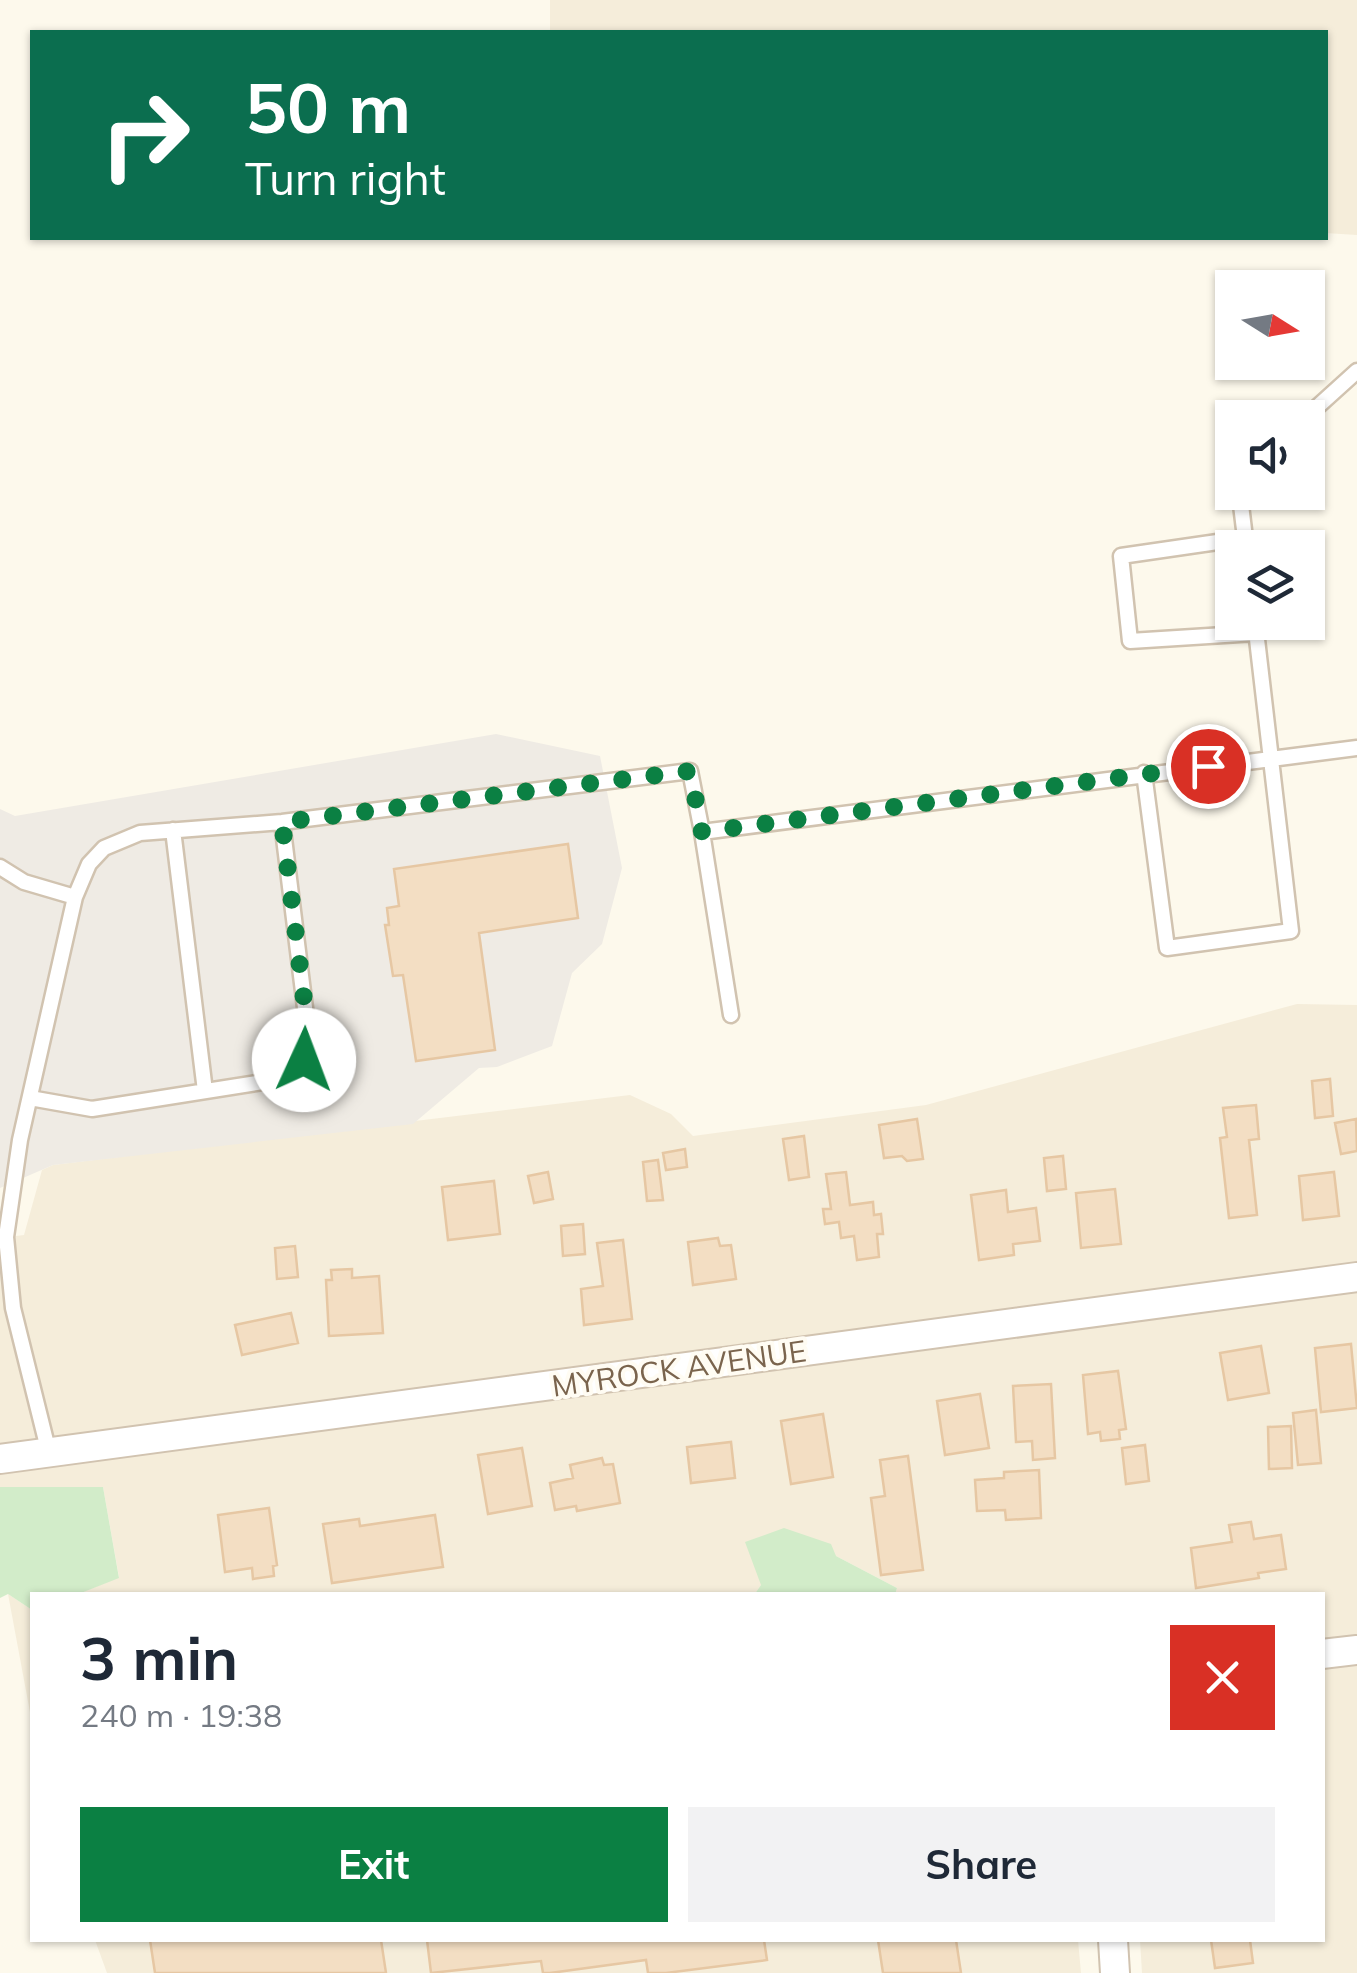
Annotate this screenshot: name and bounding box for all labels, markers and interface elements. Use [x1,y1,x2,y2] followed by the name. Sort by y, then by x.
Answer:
[245,63,411,151] text: 50 m
[80,70,210,200] icon: right
[245,150,446,206] text: Turn right
[1215,270,1325,380] north arrow
[1215,270,1325,640] map controls
[1215,400,1325,510] button: sound
[1215,530,1325,640] button: layers
[1166,724,1251,809] pin
[1181,739,1236,794] icon: arrive
[252,1008,356,1112] position arrow
[549,1331,809,1405] street label: MYROCK AVENUE
[80,1620,238,1695] text: 3 min
[1170,1625,1275,1730] button: close
[80,1695,282,1735] text: 240 m · 19:38
[80,1807,668,1922] button: Exit
[688,1807,1275,1922] button: Share

